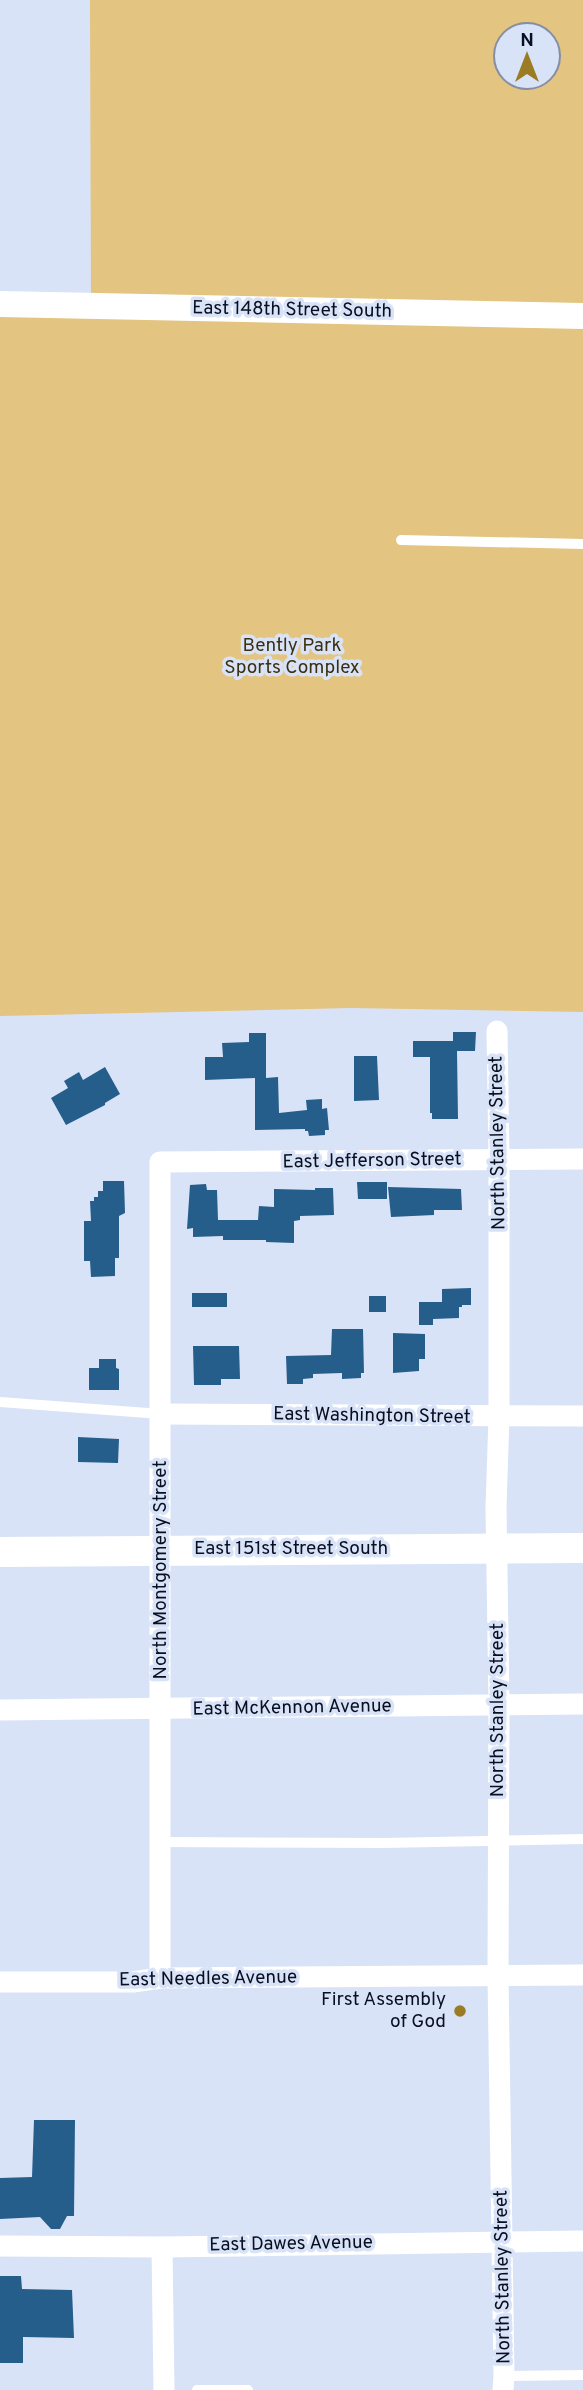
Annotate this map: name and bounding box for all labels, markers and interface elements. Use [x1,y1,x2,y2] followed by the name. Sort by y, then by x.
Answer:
[492,21,562,91] north arrow
[520,29,534,53] text: N
[192,296,392,324] street label: East 148th Street South
[224,634,360,680] park label: Bently Park Sports Complex
[484,1056,512,1230] street label: North Stanley Street
[282,1147,462,1175] street label: East Jefferson Street
[273,1402,471,1430] street label: East Washington Street
[149,1460,173,1680] street label: North Montgomery Street
[194,1537,388,1561] street label: East 151st Street South
[486,1623,510,1797] street label: North Stanley Street
[192,1694,392,1722] street label: East McKennon Avenue
[119,1965,297,1993] street label: East Needles Avenue
[321,1988,446,2034] place label: First Assembly of God
[452,2003,468,2019] marker: First Assembly of God
[489,2190,517,2364] street label: North Stanley Street
[209,2231,373,2257] street label: East Dawes Avenue

